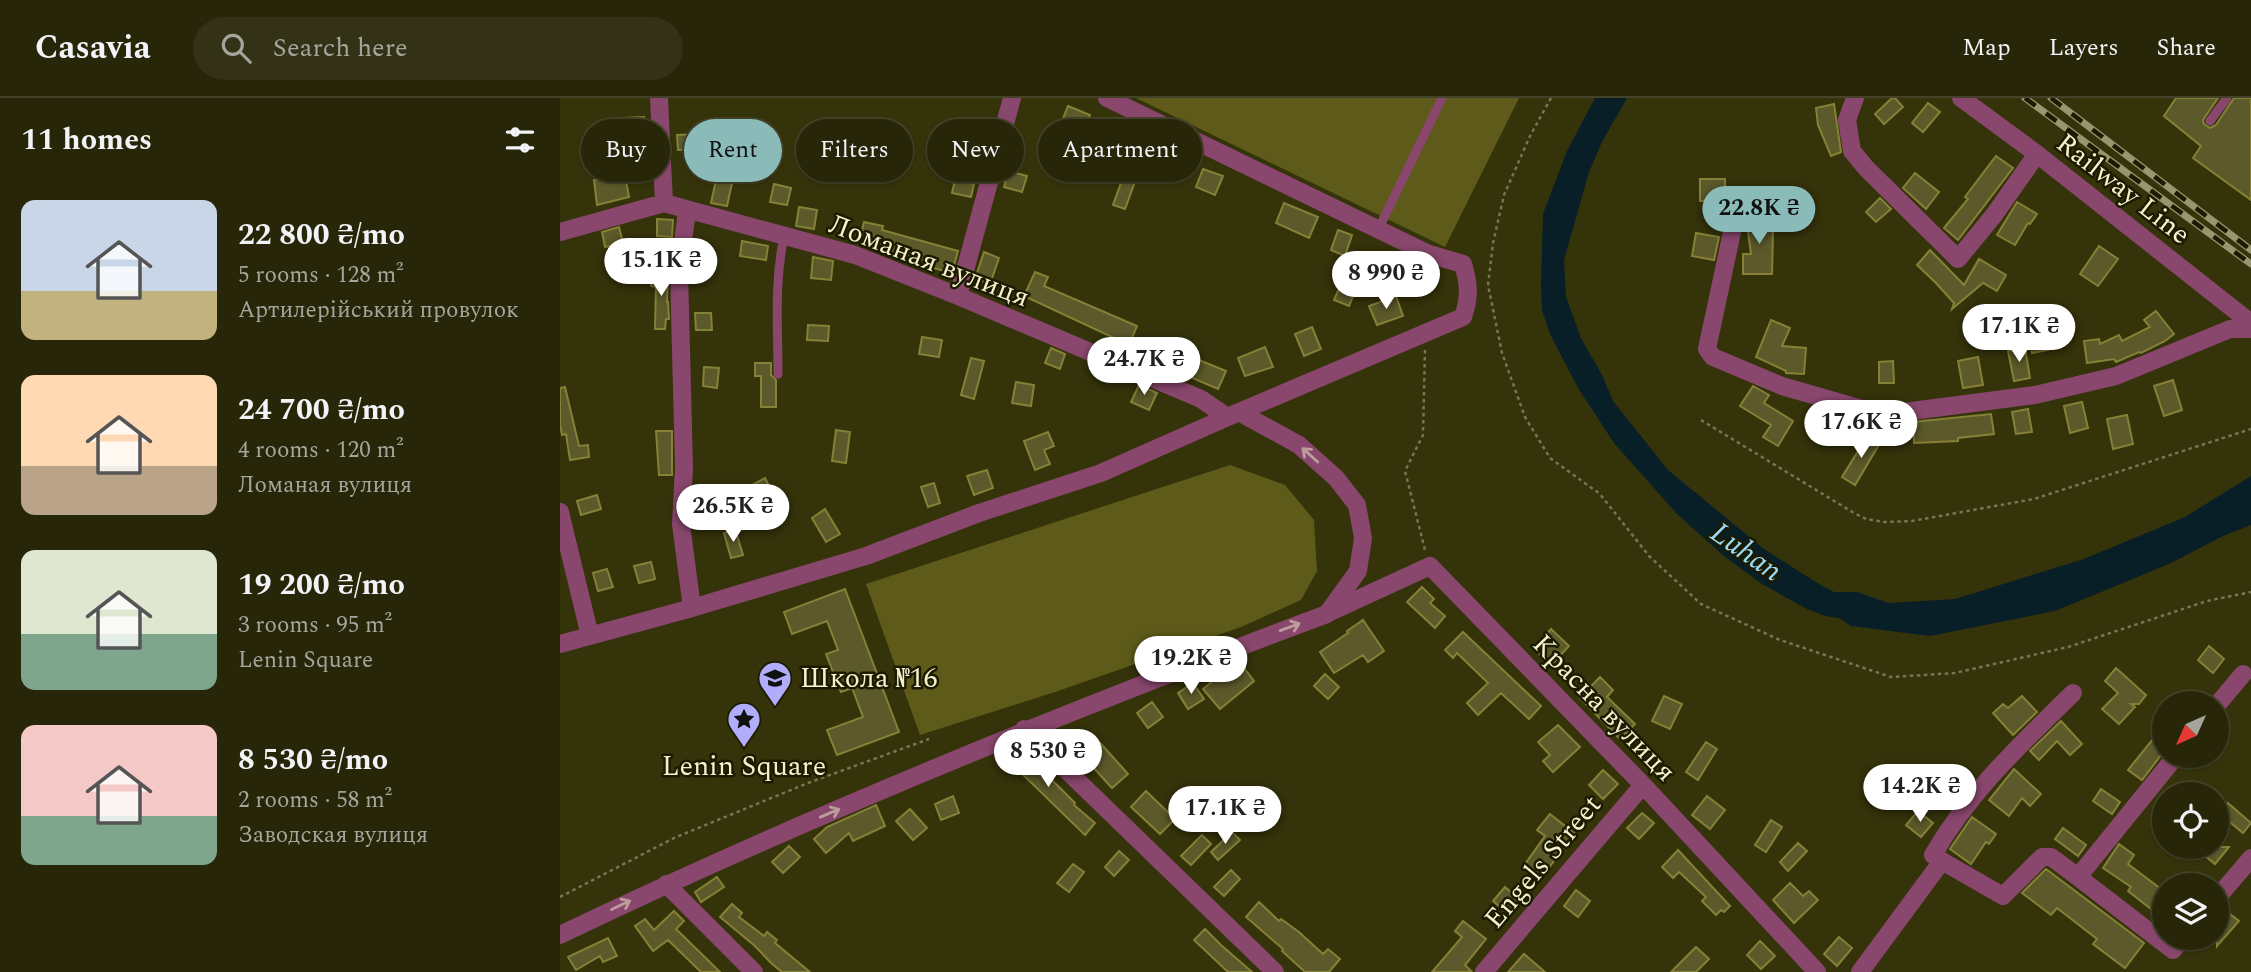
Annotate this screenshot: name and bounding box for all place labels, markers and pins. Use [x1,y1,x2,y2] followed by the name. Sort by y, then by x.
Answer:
[1694,186,1824,246] pin: 22.8K ₴
[596,238,726,298] pin: 15.1K ₴
[1321,252,1451,311] pin: 8 990 ₴
[1954,304,2084,364] pin: 17.1K ₴
[1079,338,1209,397] pin: 24.7K ₴
[1796,400,1926,460] pin: 17.6K ₴
[668,484,798,544] pin: 26.5K ₴
[1126,636,1256,696] pin: 19.2K ₴
[800,657,938,700] place label: Школа №16
[756,659,794,708] school or university icon: Школа №16
[725,700,763,749] place icon: Lenin Square
[983,730,1113,789] pin: 8 530 ₴
[662,745,826,788] place label: Lenin Square
[1855,764,1985,824] pin: 14.2K ₴
[1160,786,1290,846] pin: 17.1K ₴

